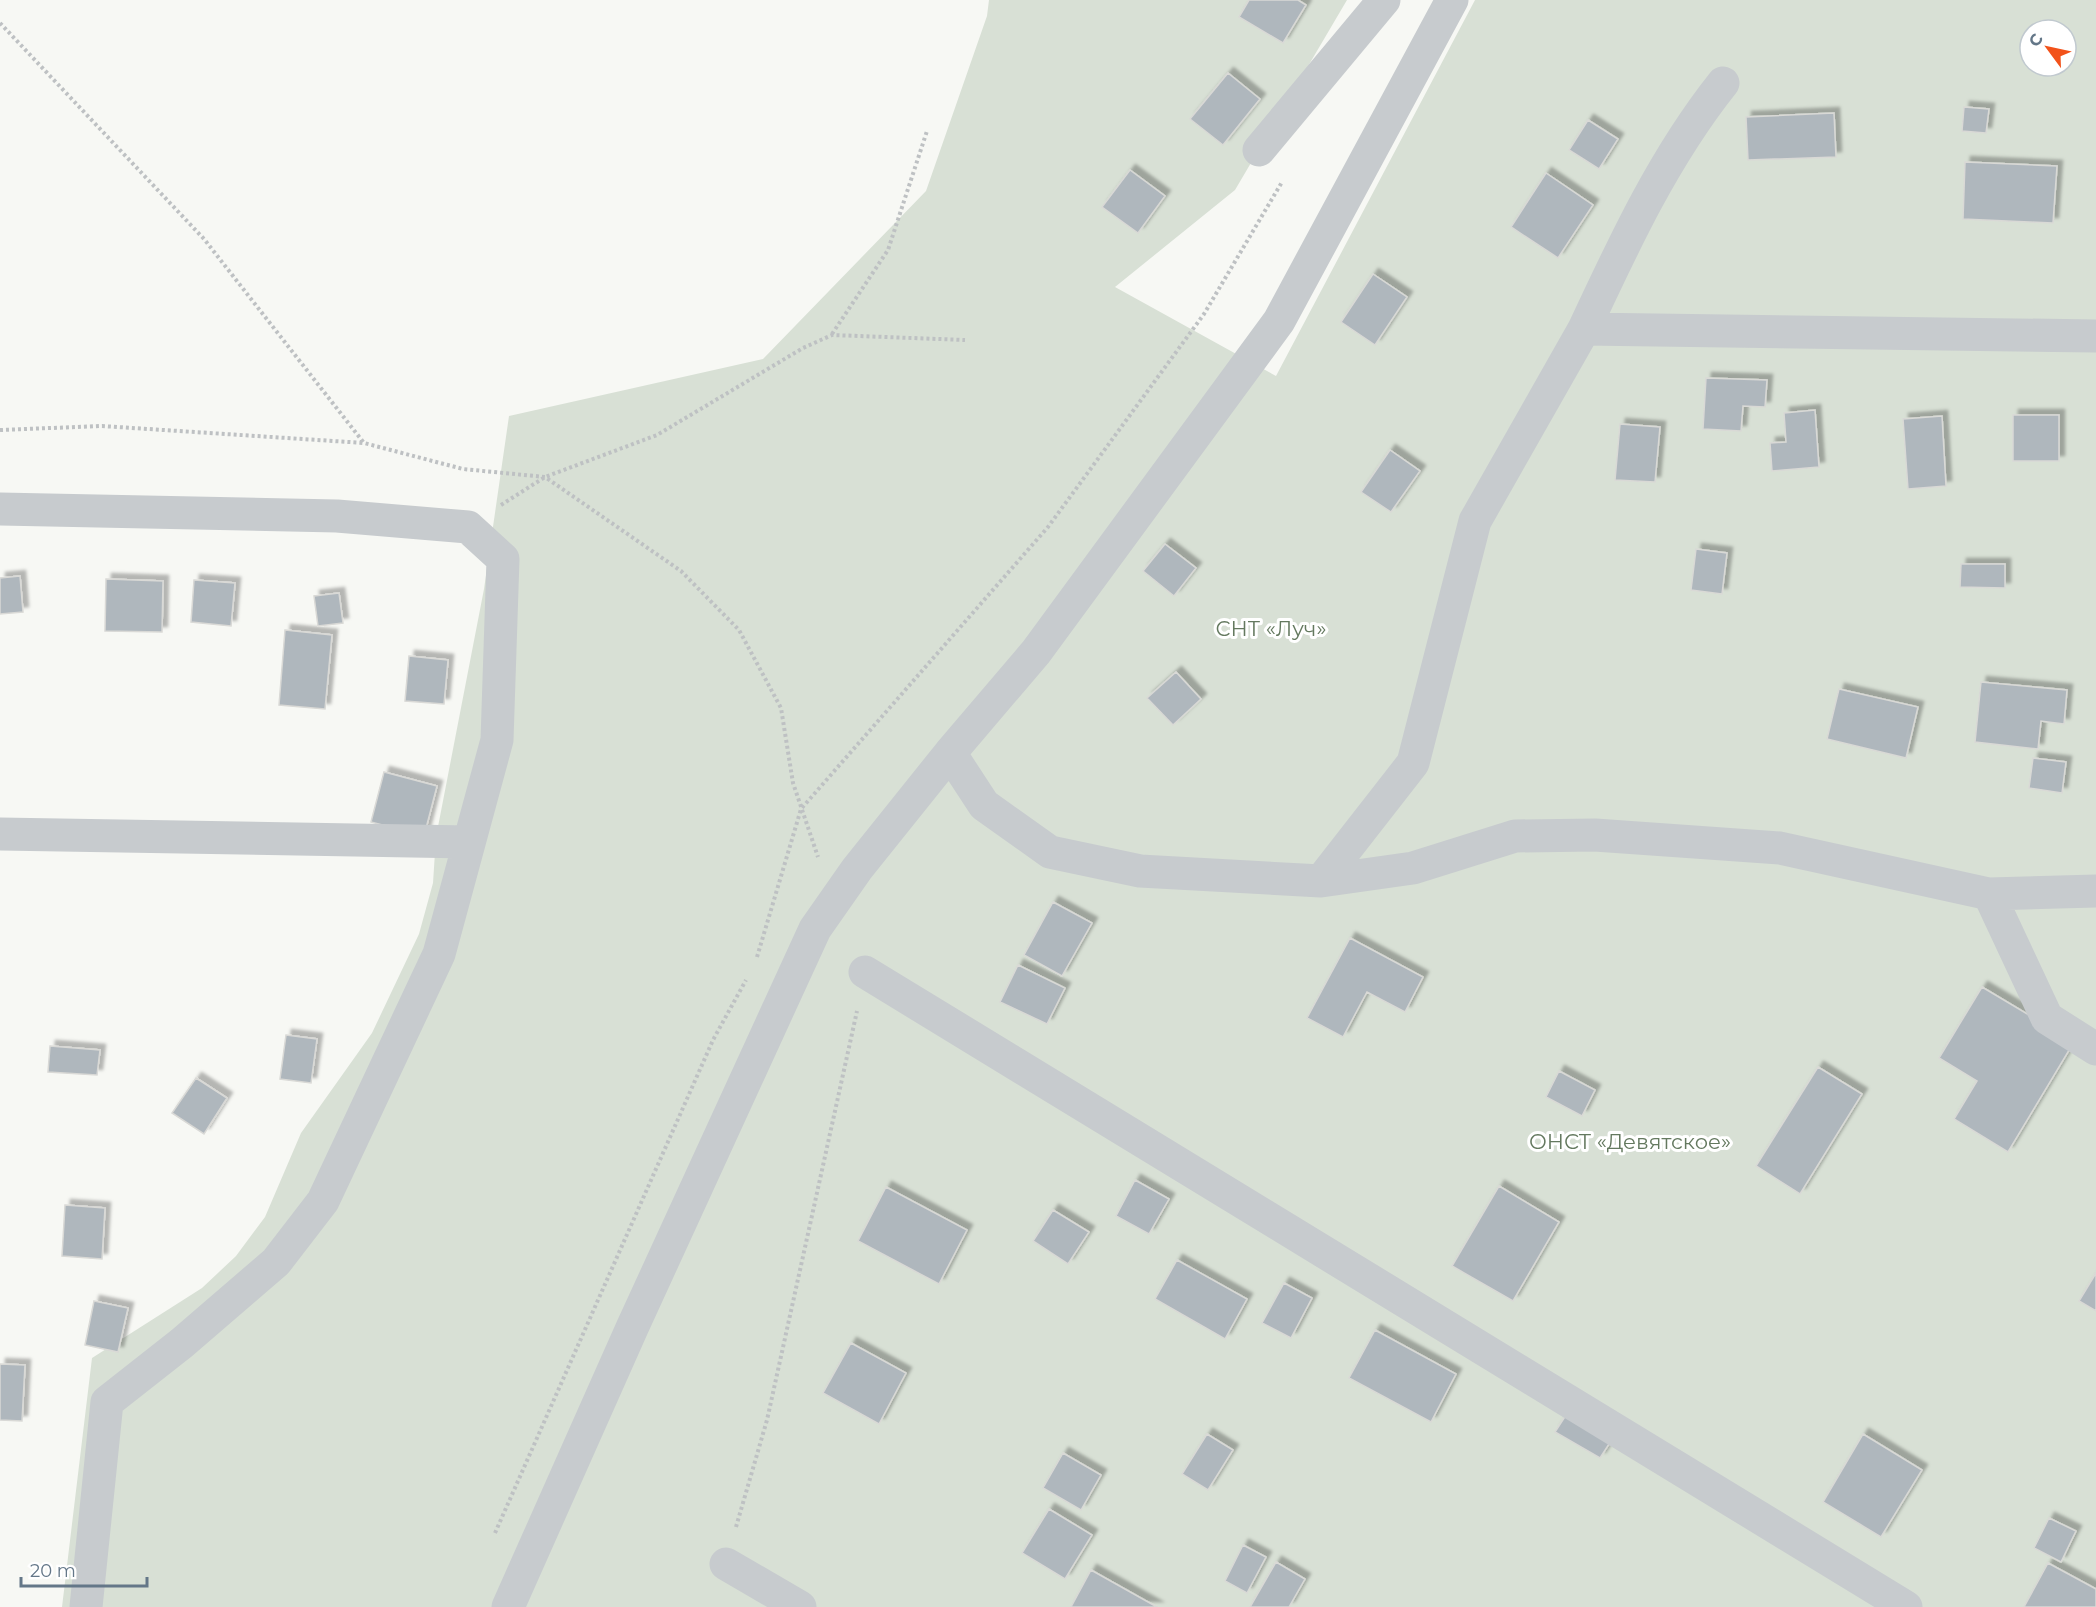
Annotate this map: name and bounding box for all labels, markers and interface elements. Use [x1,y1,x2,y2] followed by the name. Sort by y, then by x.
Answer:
[2018,18,2078,78] north arrow
[2025,30,2047,50] text: С
[1216,616,1326,641] park label: СНТ «Луч»
[1529,1129,1731,1154] park label: ОНСТ «Девятское»
[21,1550,147,1588] scale bar
[30,1560,76,1582] text: 20 m

